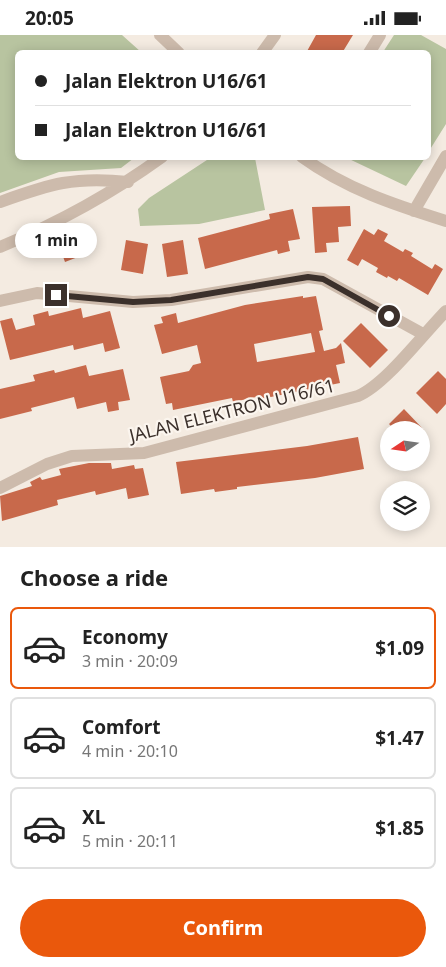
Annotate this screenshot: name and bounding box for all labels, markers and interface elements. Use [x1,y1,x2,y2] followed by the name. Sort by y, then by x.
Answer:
[25,5,74,31] text: 20:05
[65,68,268,94] text: Jalan Elektron U16/61
[65,117,268,143] text: Jalan Elektron U16/61
[15,223,97,257] callout: 1 min
[34,229,78,251] text: 1 min
[45,284,67,306] route end
[378,305,400,327] route start
[125,373,337,448] street label: JALAN ELEKTRON U16/61
[380,421,430,471] north arrow
[380,421,430,531] map controls
[380,481,430,531] button: layers
[20,562,168,592] text: Choose a ride
[82,624,168,650] text: Economy
[22,626,67,671] icon: car
[375,635,424,661] text: $1.09
[82,650,178,672] text: 3 min · 20:09
[82,714,161,740] text: Comfort
[22,716,67,761] icon: car
[375,725,424,751] text: $1.47
[82,740,178,762] text: 4 min · 20:10
[82,804,105,830] text: XL
[22,806,67,851] icon: car
[375,815,424,841] text: $1.85
[82,830,178,852] text: 5 min · 20:11
[20,899,426,957] button: Confirm

